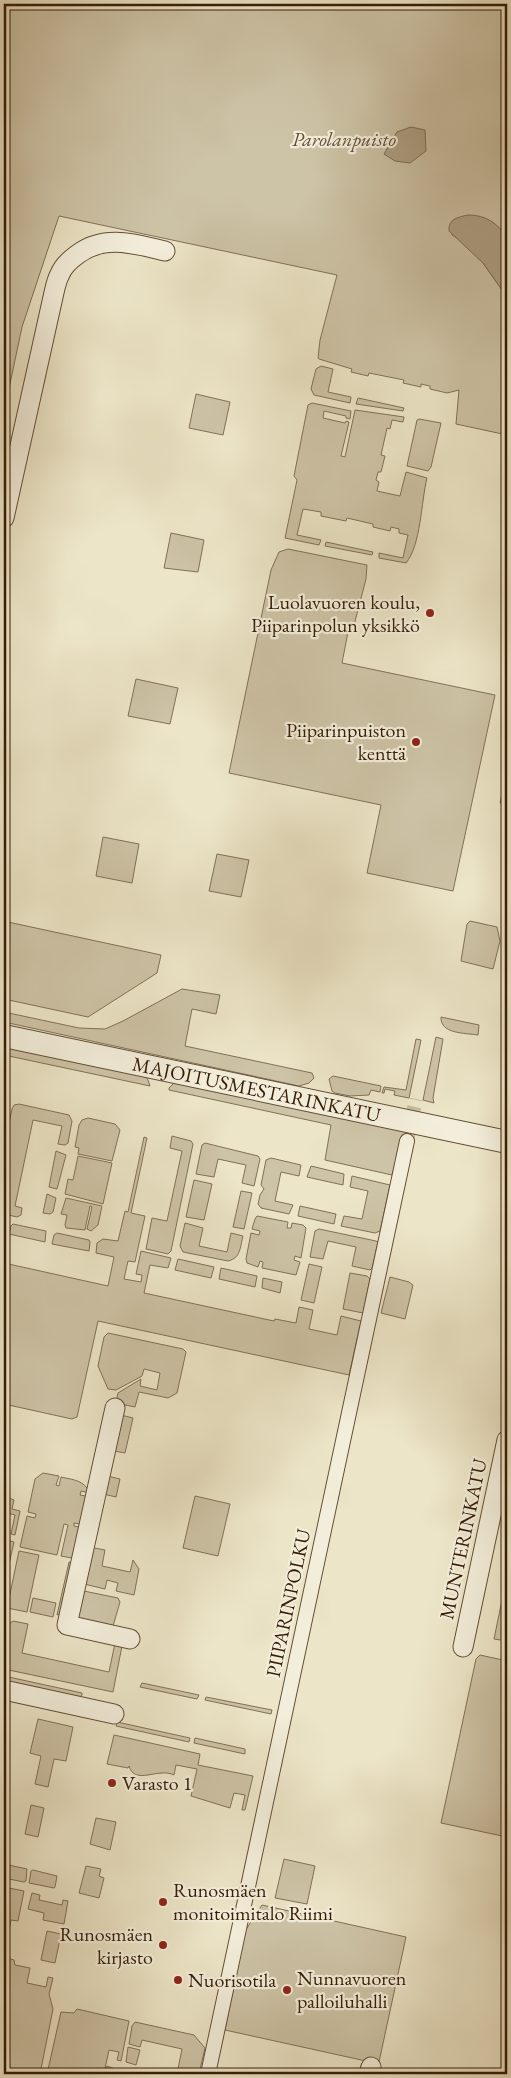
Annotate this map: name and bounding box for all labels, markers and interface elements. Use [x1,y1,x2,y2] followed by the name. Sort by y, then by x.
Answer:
[292,126,396,152] park label: Parolanpuisto
[251,589,420,638] place label: Luolavuoren koulu, Piiparinpolun yksikkö
[424,607,436,619] marker: Luolavuoren koulu, Piiparinpolun yksikkö
[286,717,406,766] place label: Piiparinpuiston kenttä
[410,736,422,748] marker: Piiparinpuiston kenttä
[130,1050,383,1128] street label: MAJOITUSMESTARINKATU
[433,1456,493,1622] street label: MUNTERINKATU
[260,1526,316,1680] street label: PIIPARINPOLKU
[122,1770,192,1796] place label: Varasto 1
[106,1777,118,1789] marker: Varasto 1
[173,1877,333,1926] place label: Runosmäen monitoimitalo Riimi
[157,1896,169,1908] marker: Runosmäen monitoimitalo Riimi
[59,1921,153,1970] place label: Runosmäen kirjasto
[157,1939,169,1951] marker: Runosmäen kirjasto
[297,1965,407,2014] place label: Nunnavuoren palloiluhalli
[188,1967,276,1993] place label: Nuorisotila
[172,1974,184,1986] marker: Nuorisotila
[281,1984,293,1996] marker: Nunnavuoren palloiluhalli

